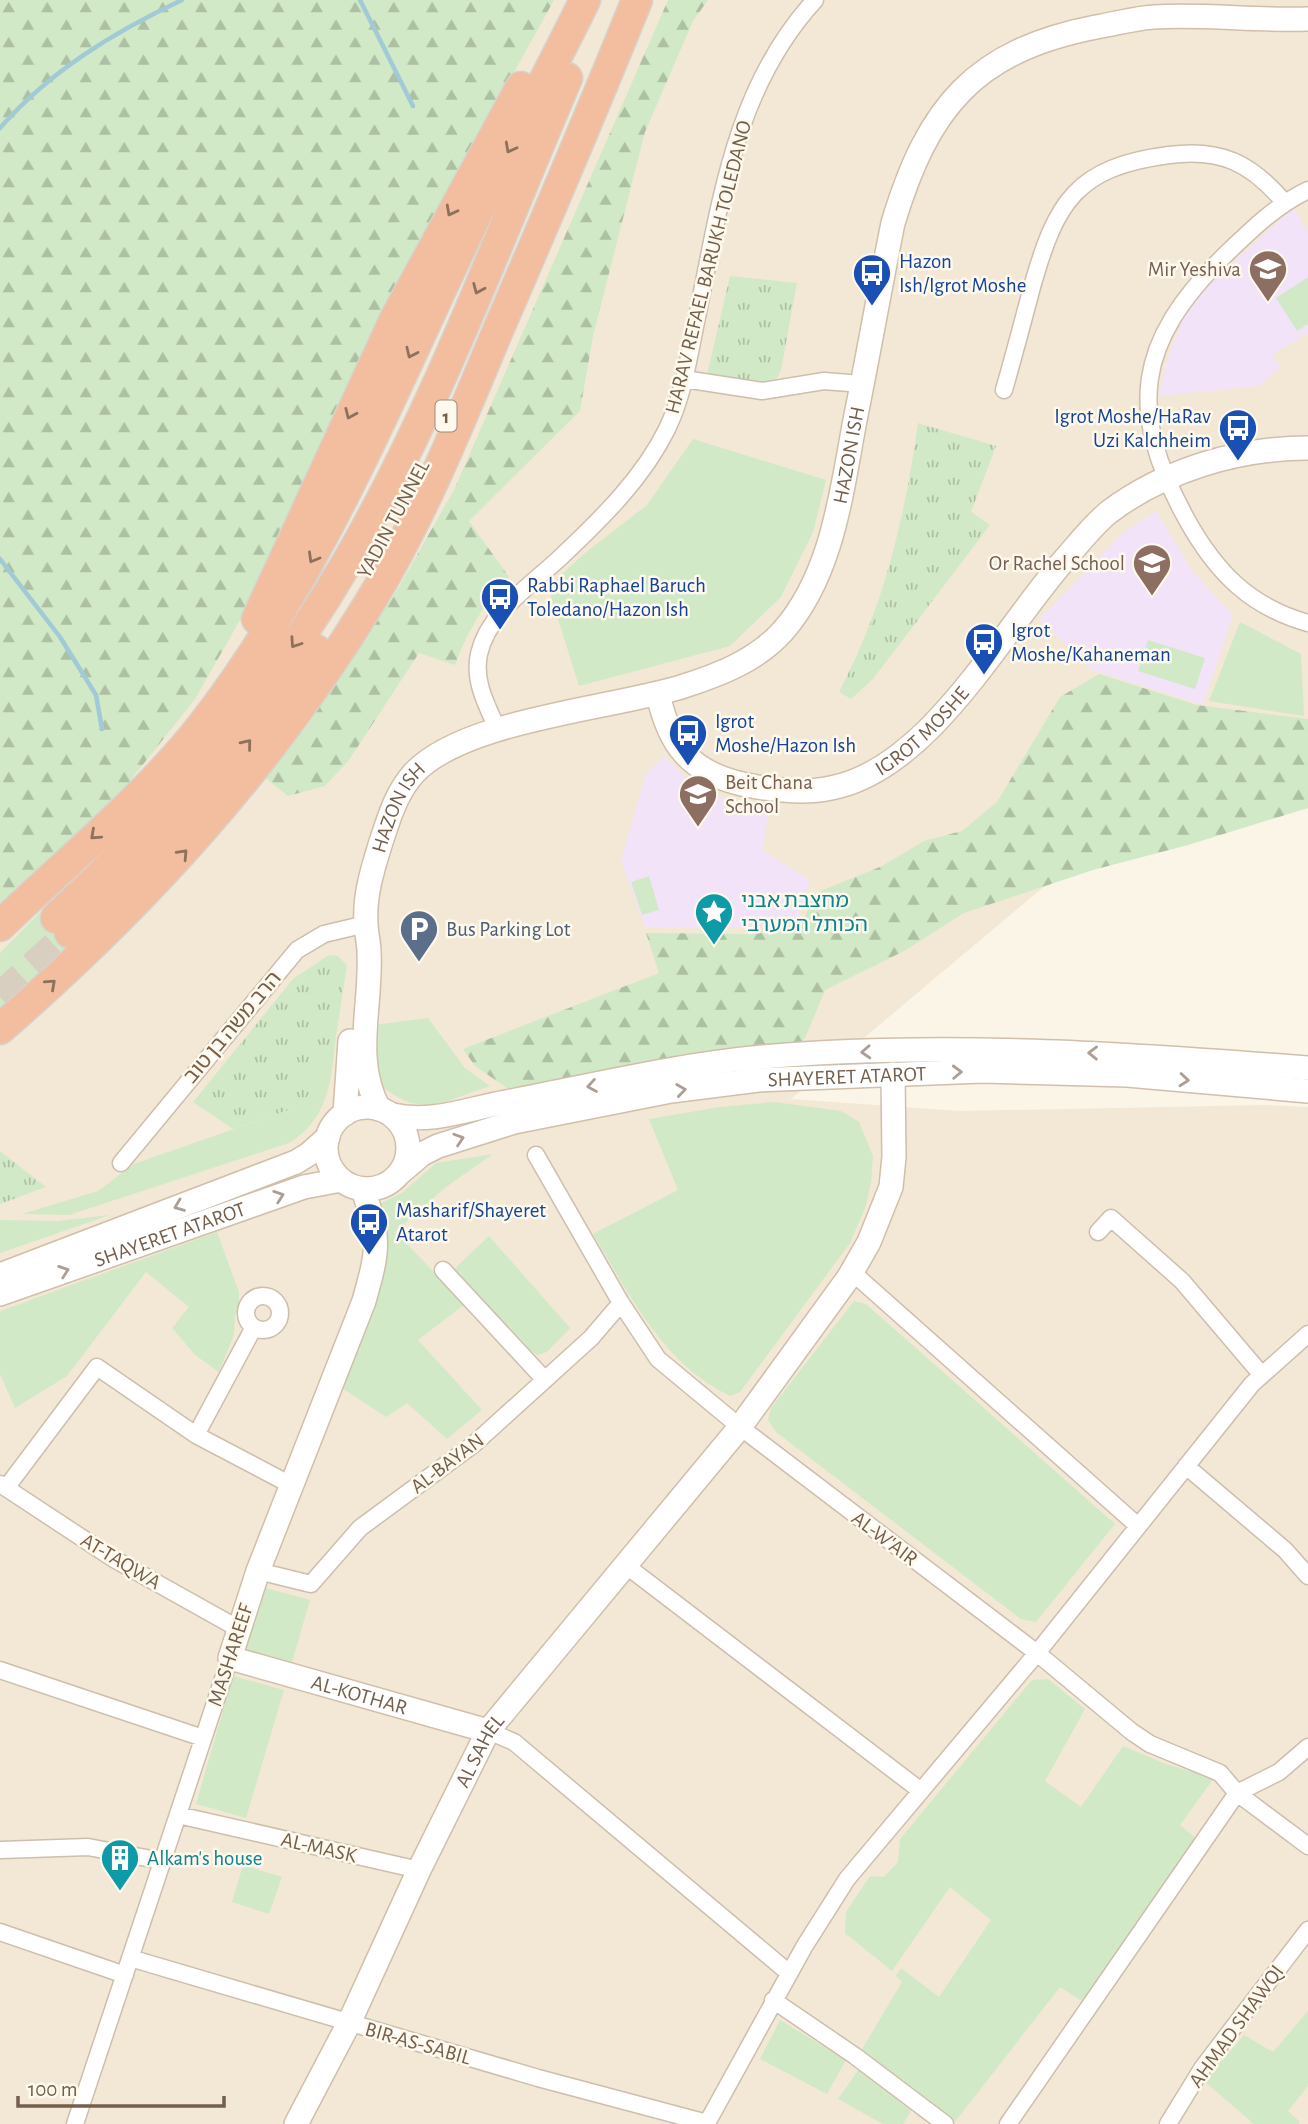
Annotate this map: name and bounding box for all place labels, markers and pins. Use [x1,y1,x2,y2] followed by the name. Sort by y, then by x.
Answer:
[1247,248,1289,303] school or university icon: Mir Yeshiva
[899,251,1026,296] place label: Hazon Ish/Igrot Moshe
[851,252,893,307] bus stop icon: Hazon Ish/Igrot Moshe
[1148,259,1241,280] place label: Mir Yeshiva
[1054,406,1211,451] place label: Igrot Moshe/HaRav Uzi Kalchheim
[1217,407,1259,462] bus stop icon: Igrot Moshe/HaRav Uzi Kalchheim
[1131,542,1173,597] school or university icon: Or Rachel School
[989,553,1125,574] place label: Or Rachel School
[527,575,706,620] place label: Rabbi Raphael Baruch Toledano/Hazon Ish
[479,576,521,631] bus stop icon: Rabbi Raphael Baruch Toledano/Hazon Ish
[1011,620,1171,665] place label: Igrot Moshe/Kahaneman
[963,621,1005,676] bus stop icon: Igrot Moshe/Kahaneman
[715,711,856,756] place label: Igrot Moshe/Hazon Ish
[667,712,709,767] bus stop icon: Igrot Moshe/Hazon Ish
[725,772,813,817] place label: Beit Chana School
[677,773,719,828] school or university icon: Beit Chana School
[741,890,868,935] place label: מחצבת אבני הכותל המערבי
[693,891,735,946] place icon: מחצבת אבני הכותל המערבי
[398,908,440,963] parking icon: Bus Parking Lot
[446,919,571,940] place label: Bus Parking Lot
[396,1200,546,1245] place label: Masharif/Shayeret Atarot
[348,1201,390,1256] bus stop icon: Masharif/Shayeret Atarot
[99,1837,141,1892] building icon: Alkam's house
[147,1848,263,1869] place label: Alkam's house

